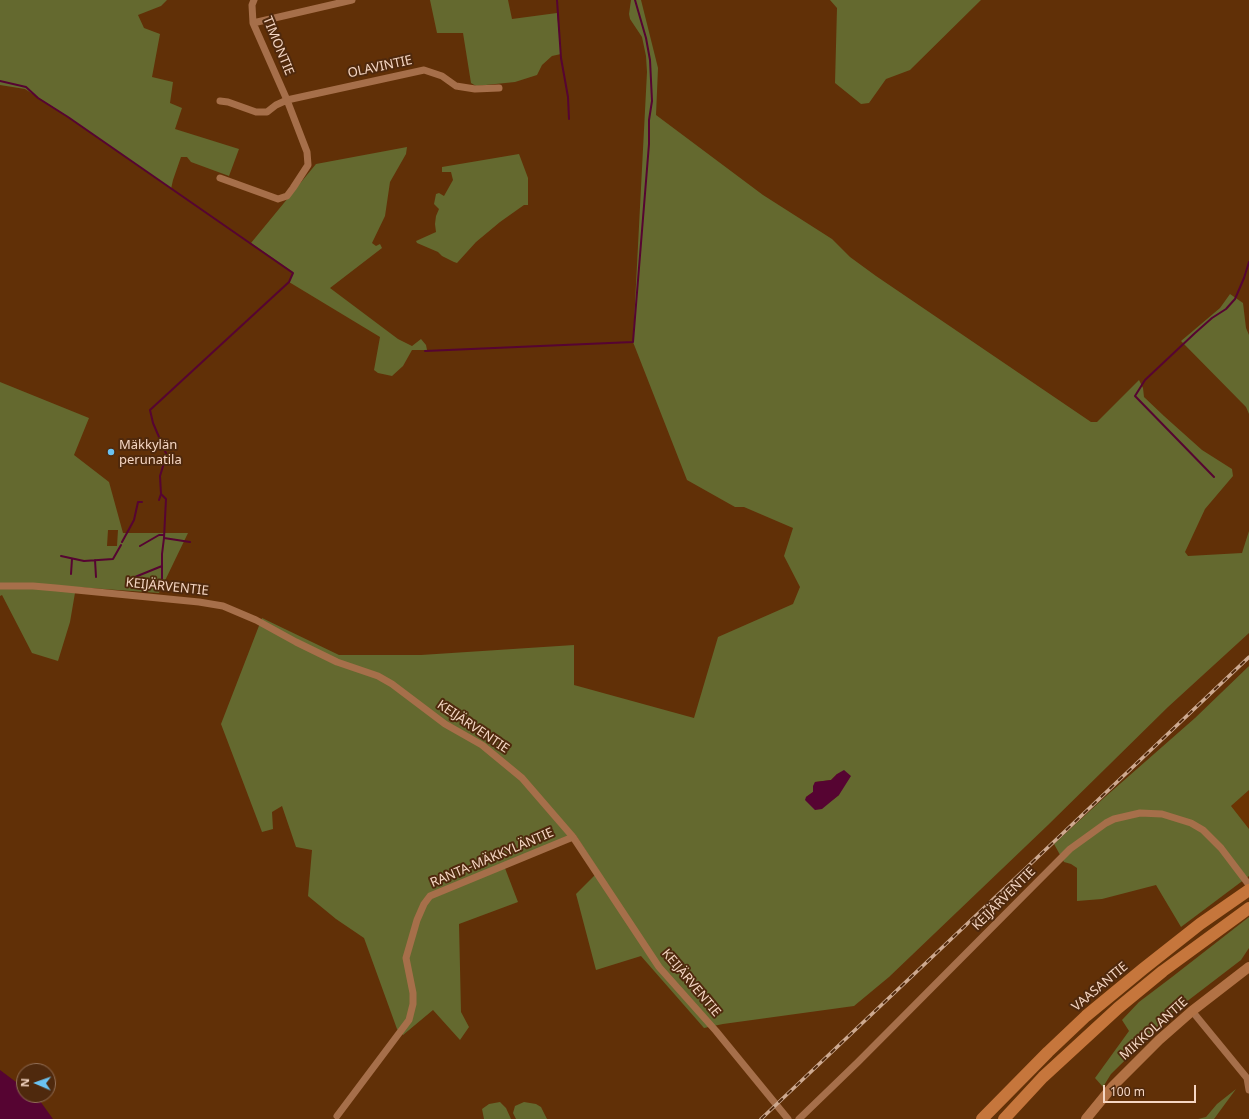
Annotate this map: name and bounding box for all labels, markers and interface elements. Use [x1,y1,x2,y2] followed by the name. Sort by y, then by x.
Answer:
[259,14,297,78] street label: TIMONTIE
[346,53,414,81] street label: OLAVINTIE
[119,437,182,468] place label: Mäkkylän perunatila
[106,447,116,457] marker: Mäkkylän perunatila
[125,575,209,599] street label: KEIJÄRVENTIE
[434,697,512,757] street label: KEIJÄRVENTIE
[428,825,556,891] street label: RANTA-MÄKKYLÄNTIE
[969,864,1039,934] street label: KEIJÄRVENTIE
[658,946,724,1020] street label: KEIJÄRVENTIE
[1069,959,1131,1015] street label: VAASANTIE
[1117,994,1191,1064] street label: MIKKOLANTIE
[16,1063,56,1103] north arrow
[1105,1077,1198,1103] scale bar
[17,1078,32,1087] text: N
[1110,1083,1145,1100] text: 100 m

